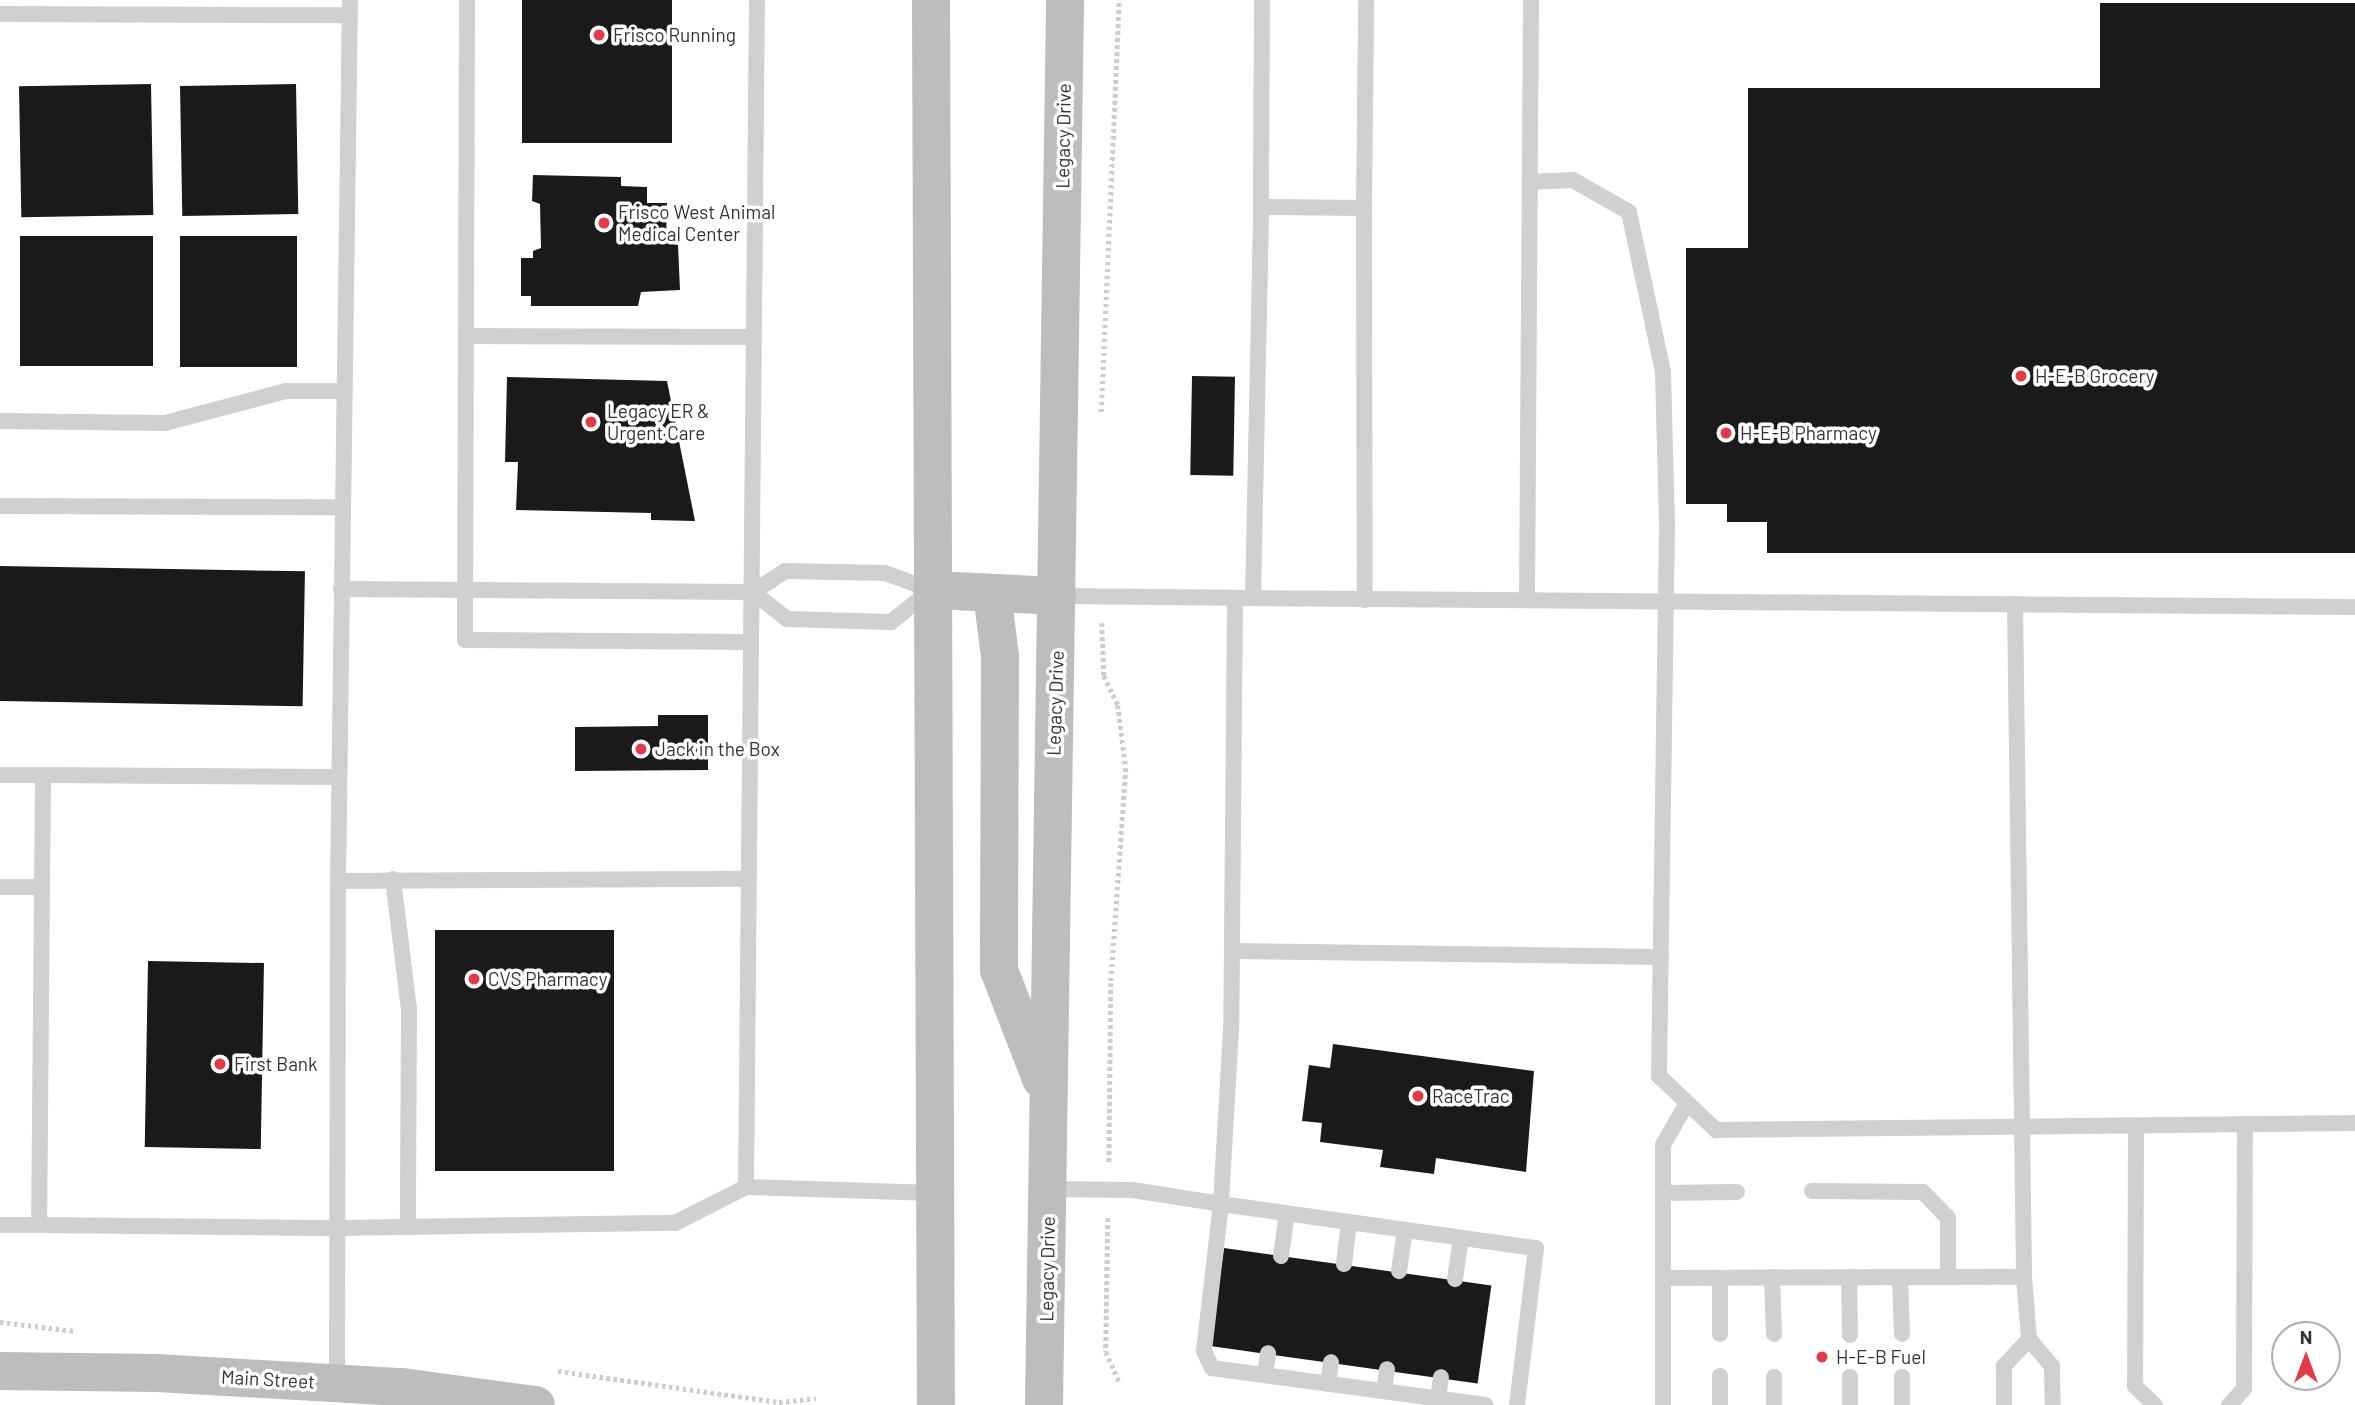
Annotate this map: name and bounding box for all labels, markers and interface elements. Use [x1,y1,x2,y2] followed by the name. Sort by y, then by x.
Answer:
[613,24,736,46] place label: Frisco Running
[591,27,607,43] marker: Frisco Running
[1051,83,1075,189] street label: Legacy Drive
[618,201,775,245] place label: Frisco West Animal Medical Center
[596,215,612,231] marker: Frisco West Animal Medical Center
[2035,365,2155,387] place label: H-E-B Grocery
[2013,368,2029,384] marker: H-E-B Grocery
[607,400,710,444] place label: Legacy ER & Urgent Care
[581,412,601,432] marker: Legacy ER & Urgent Care
[1740,422,1877,444] place label: H-E-B Pharmacy
[1718,425,1734,441] marker: H-E-B Pharmacy
[1042,650,1068,756] street label: Legacy Drive
[655,738,780,760] place label: Jack in the Box
[633,741,649,757] marker: Jack in the Box
[488,968,607,990] place label: CVS Pharmacy
[466,971,482,987] marker: CVS Pharmacy
[234,1053,318,1075] place label: First Bank
[212,1056,228,1072] marker: First Bank
[1432,1085,1510,1107] place label: RaceTrac
[1410,1088,1426,1104] marker: RaceTrac
[1035,1216,1059,1322] street label: Legacy Drive
[2271,1321,2341,1391] north arrow
[2300,1325,2312,1348] text: N
[1836,1346,1926,1368] place label: H-E-B Fuel
[1814,1349,1830,1365] marker: H-E-B Fuel
[220,1365,316,1393] street label: Main Street

